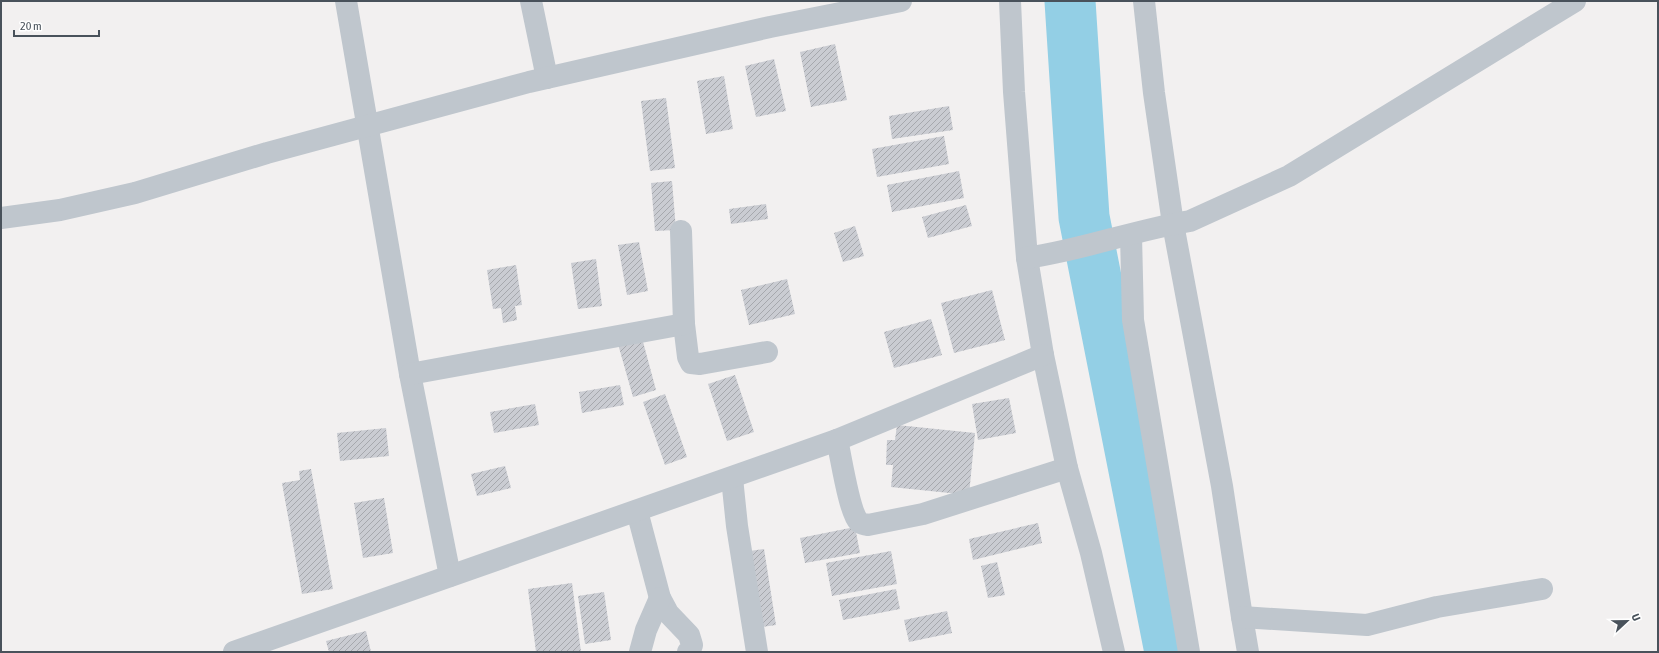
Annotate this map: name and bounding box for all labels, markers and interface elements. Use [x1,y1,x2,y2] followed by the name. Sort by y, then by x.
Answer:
[14,12,99,38] scale bar
[20,19,42,33] text: 20 m
[1607,601,1647,641] north arrow
[1629,612,1643,623] text: U

